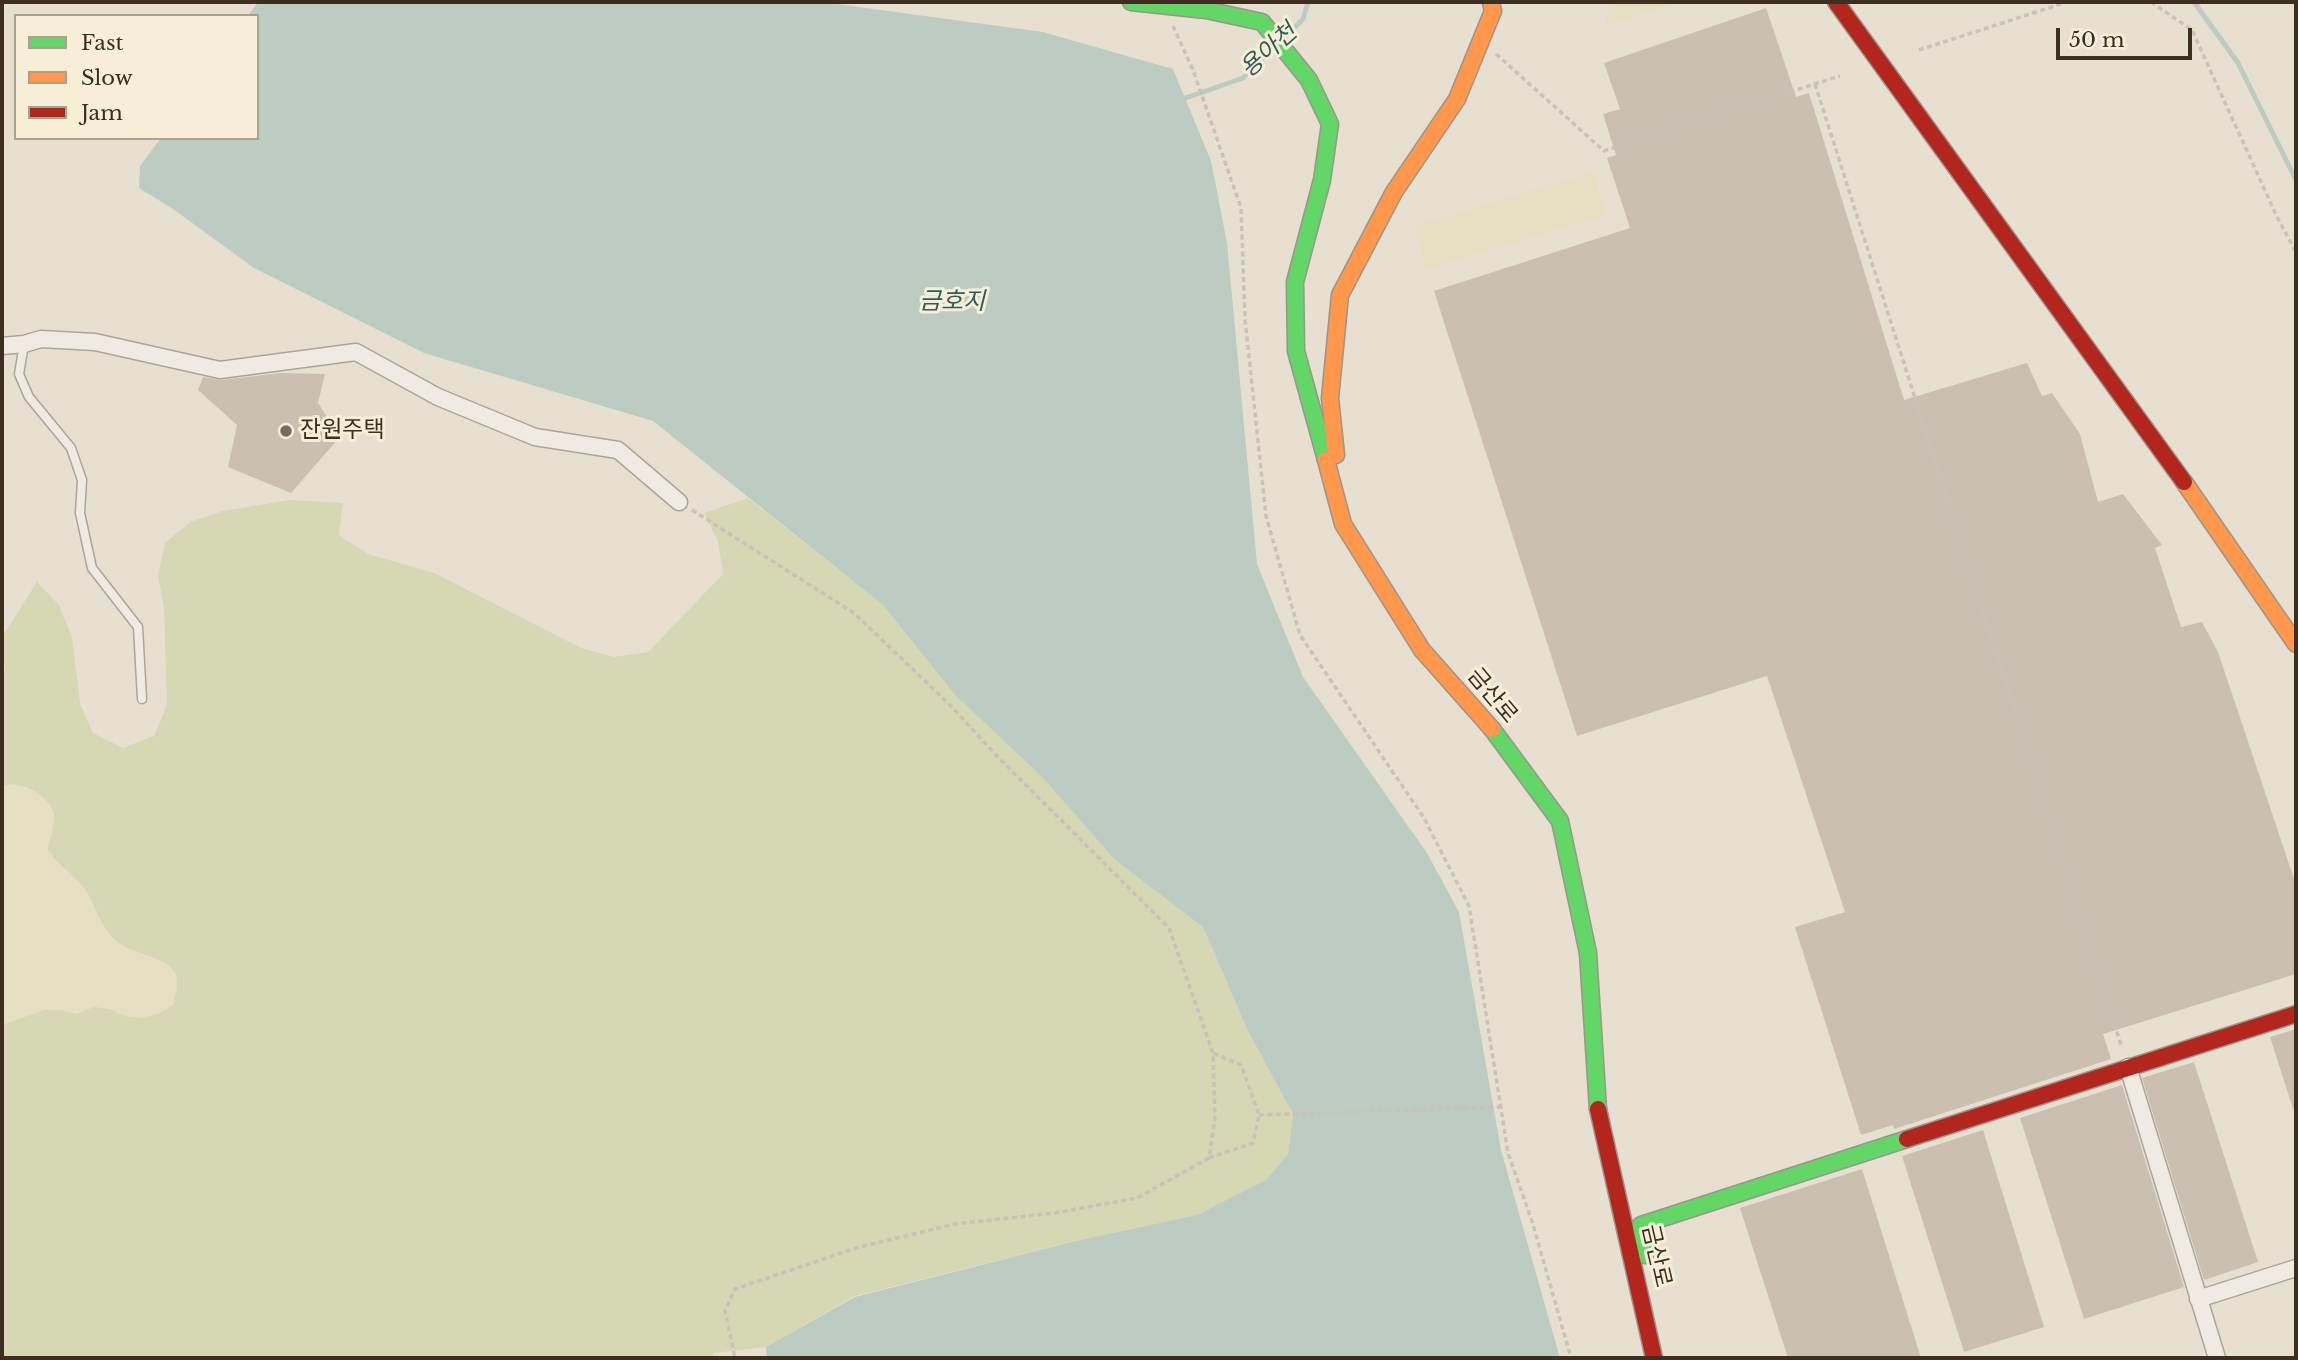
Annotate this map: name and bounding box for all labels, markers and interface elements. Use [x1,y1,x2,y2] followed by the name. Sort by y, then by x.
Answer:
[14,14,259,140] legend
[2060,14,2196,58] scale bar
[1235,18,1303,84] water label: 용아천
[2069,27,2124,53] text: 50 m
[81,30,123,56] text: Fast
[81,65,133,91] text: Slow
[81,100,123,126] text: Jam
[919,288,985,316] water label: 금호지
[300,417,385,445] place label: 잔원주택
[278,423,294,439] marker: 잔원주택
[1461,663,1523,729] street label: 금산로
[1635,1222,1677,1290] street label: 금산로

